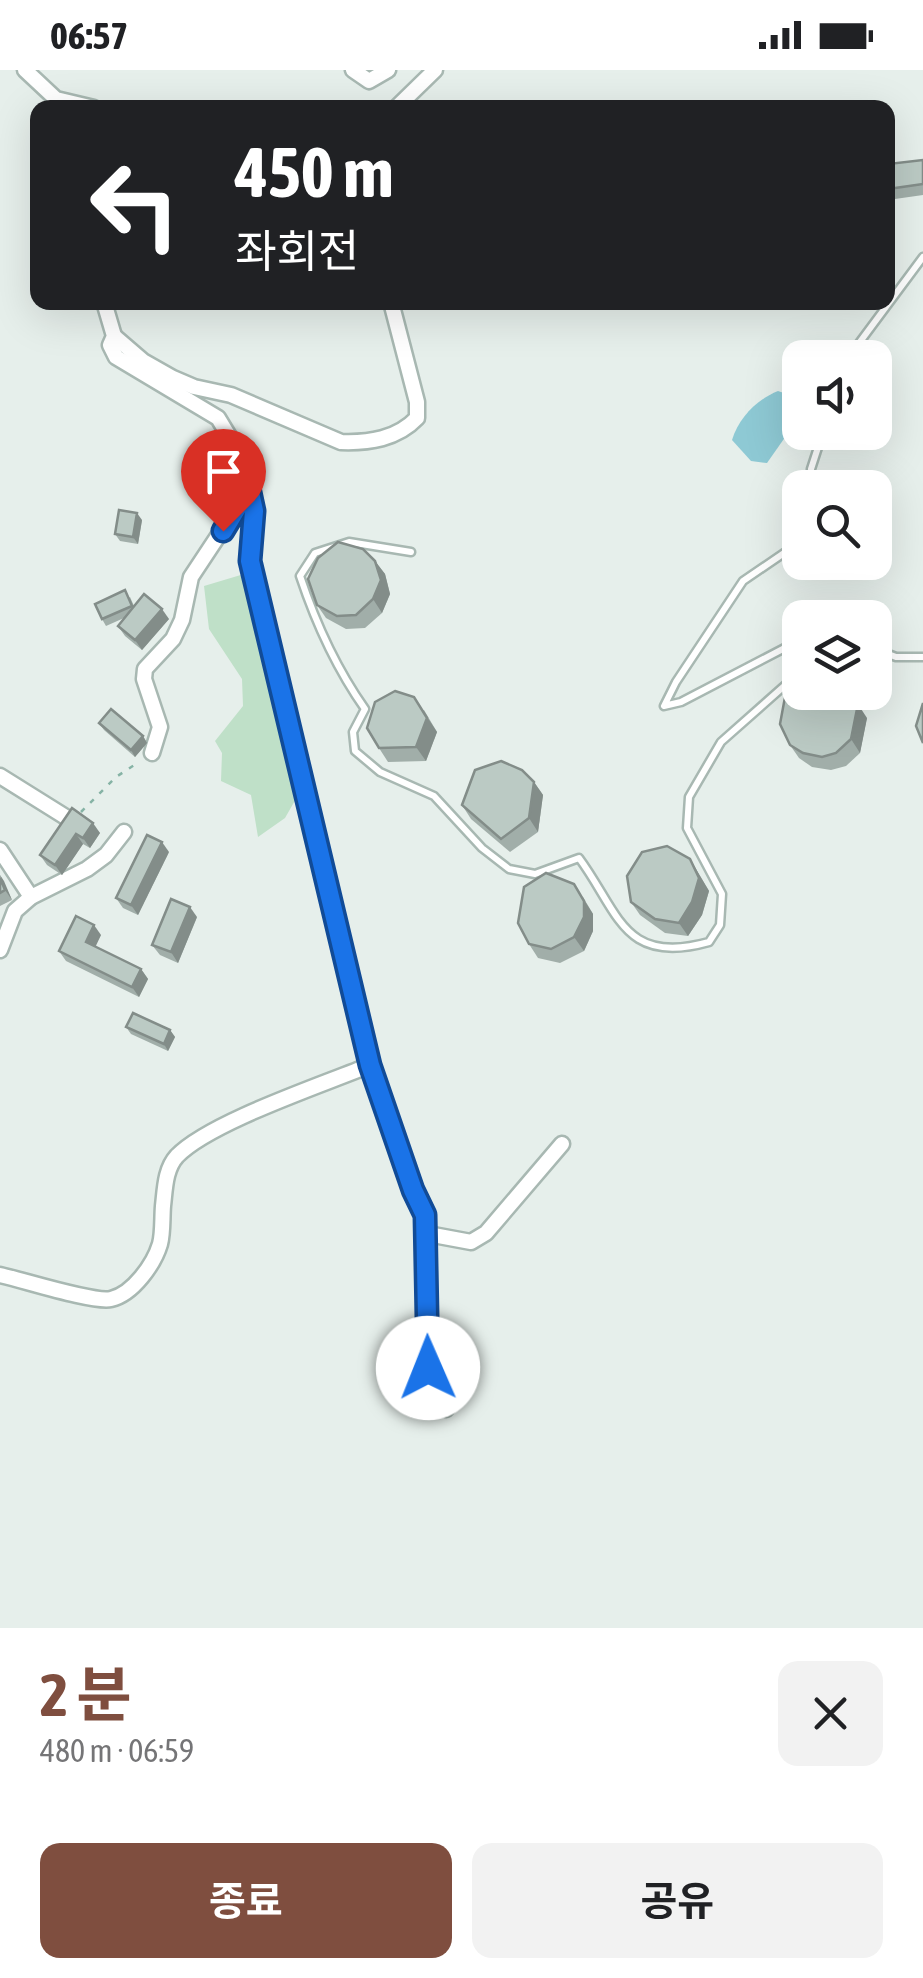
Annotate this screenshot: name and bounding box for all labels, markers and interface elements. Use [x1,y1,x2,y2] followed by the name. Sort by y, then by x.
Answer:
[50,14,128,57] text: 06:57
[235,132,394,212] text: 450 m
[70,140,200,270] icon: left
[235,225,359,277] text: 좌회전
[782,340,892,710] map controls
[782,340,892,450] button: sound
[181,429,266,532] pin
[196,444,251,499] icon: arrive
[782,470,892,580] button: search
[782,600,892,710] button: layers
[376,1316,480,1420] position arrow
[40,1660,132,1729] text: 2 분
[778,1661,883,1766] button: close
[40,1732,194,1769] text: 480 m · 06:59
[40,1843,452,1958] button: 종료
[472,1843,883,1958] button: 공유

